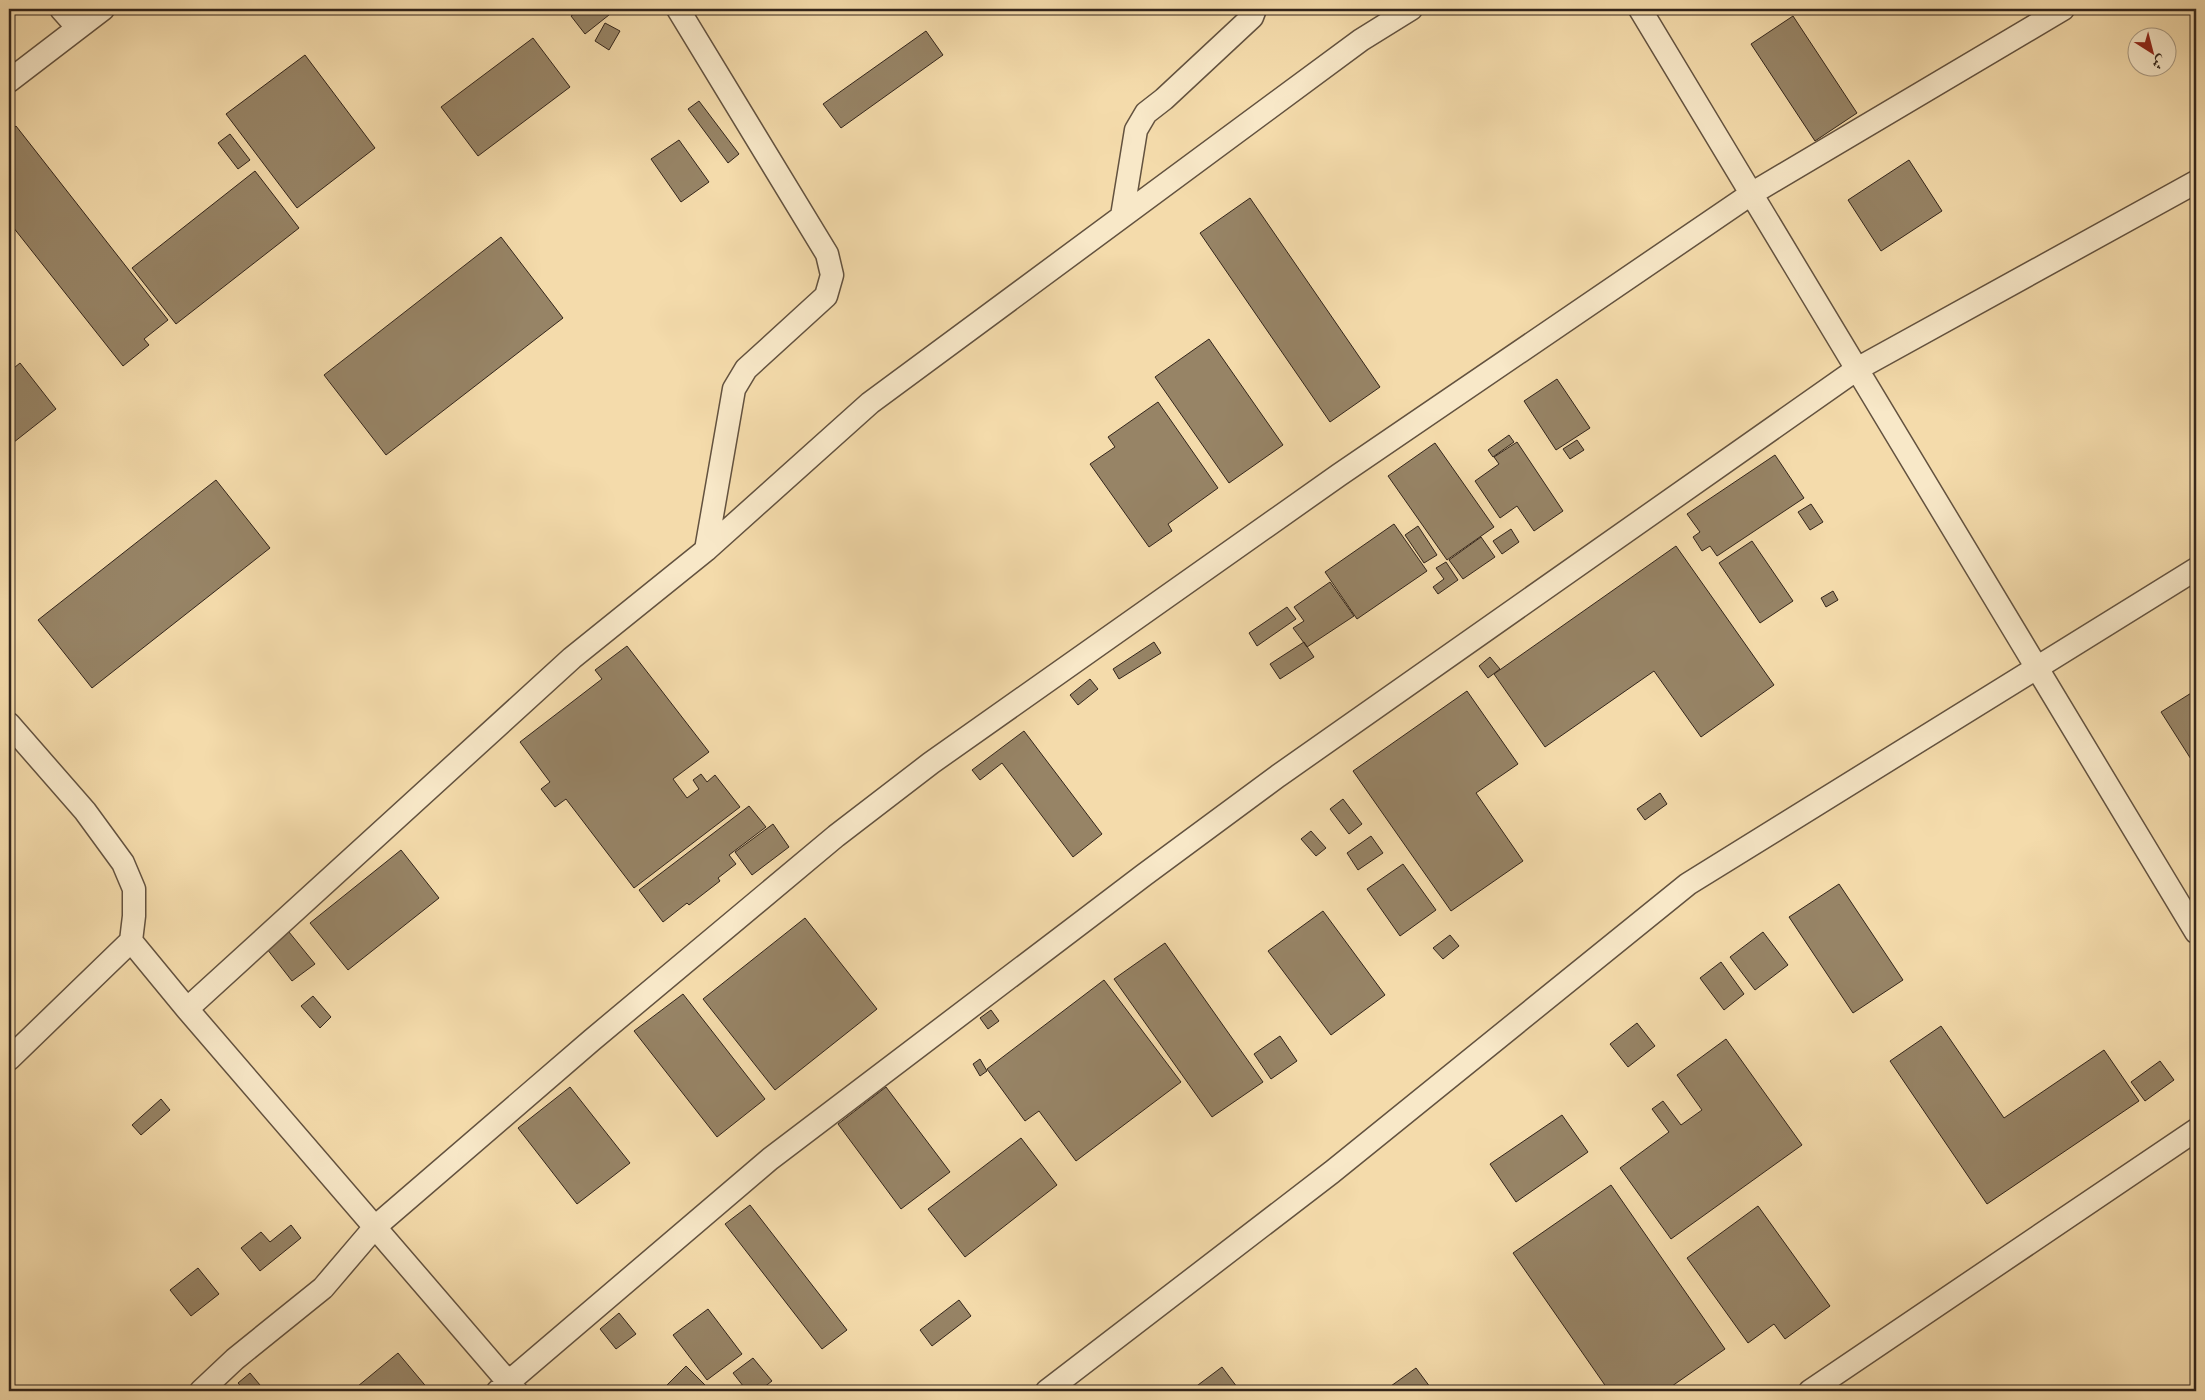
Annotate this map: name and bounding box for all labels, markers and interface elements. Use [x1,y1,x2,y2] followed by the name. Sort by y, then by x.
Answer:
[2128,28,2178,78] north arrow
[2148,50,2170,73] text: ش

